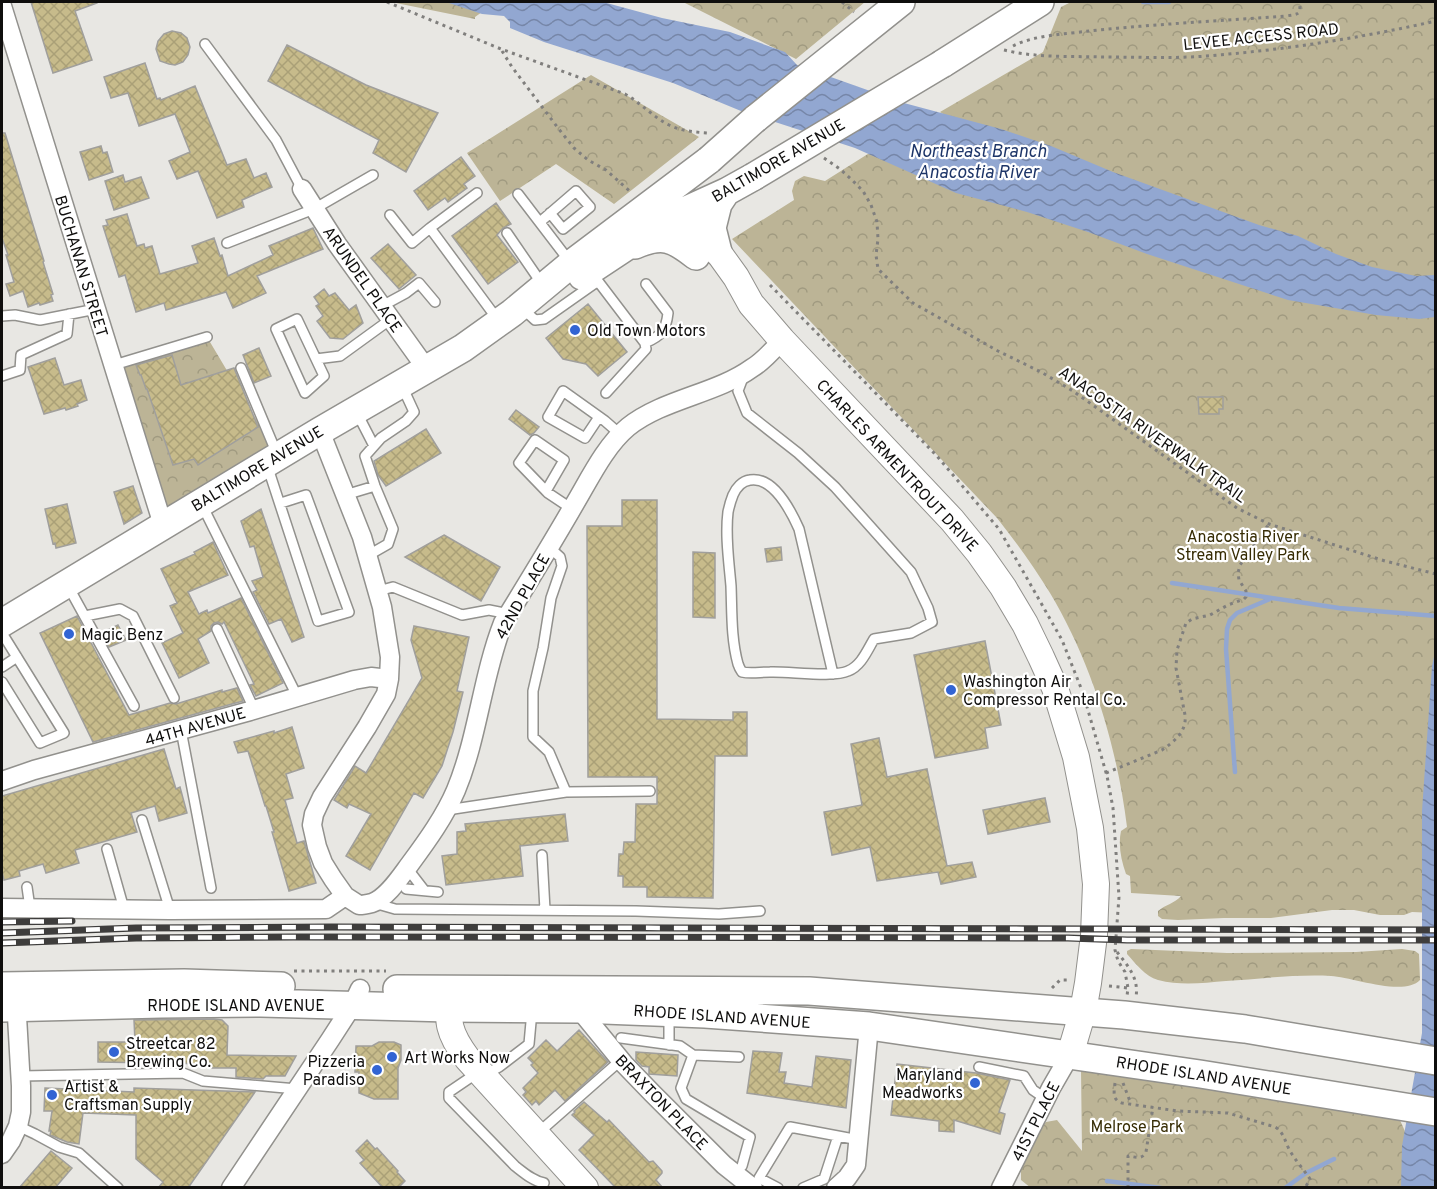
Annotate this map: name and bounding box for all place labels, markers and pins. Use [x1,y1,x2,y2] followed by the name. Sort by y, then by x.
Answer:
[587,322,706,342] place label: Old Town Motors
[568,323,582,337] marker: Old Town Motors
[81,626,163,646] place label: Magic Benz
[62,627,76,641] marker: Magic Benz
[963,673,1126,711] place label: Washington Air Compressor Rental Co.
[944,683,958,697] marker: Washington Air Compressor Rental Co.
[126,1035,216,1073] place label: Streetcar 82 Brewing Co.
[107,1045,121,1059] marker: Streetcar 82 Brewing Co.
[404,1049,510,1069] place label: Art Works Now
[385,1050,399,1064] marker: Art Works Now
[303,1053,365,1091] place label: Pizzeria Paradiso
[370,1063,384,1077] marker: Pizzeria Paradiso
[882,1066,963,1104] place label: Maryland Meadworks
[968,1076,982,1090] marker: Maryland Meadworks
[64,1078,192,1116] place label: Artist & Craftsman Supply
[45,1088,59,1102] marker: Artist & Craftsman Supply

